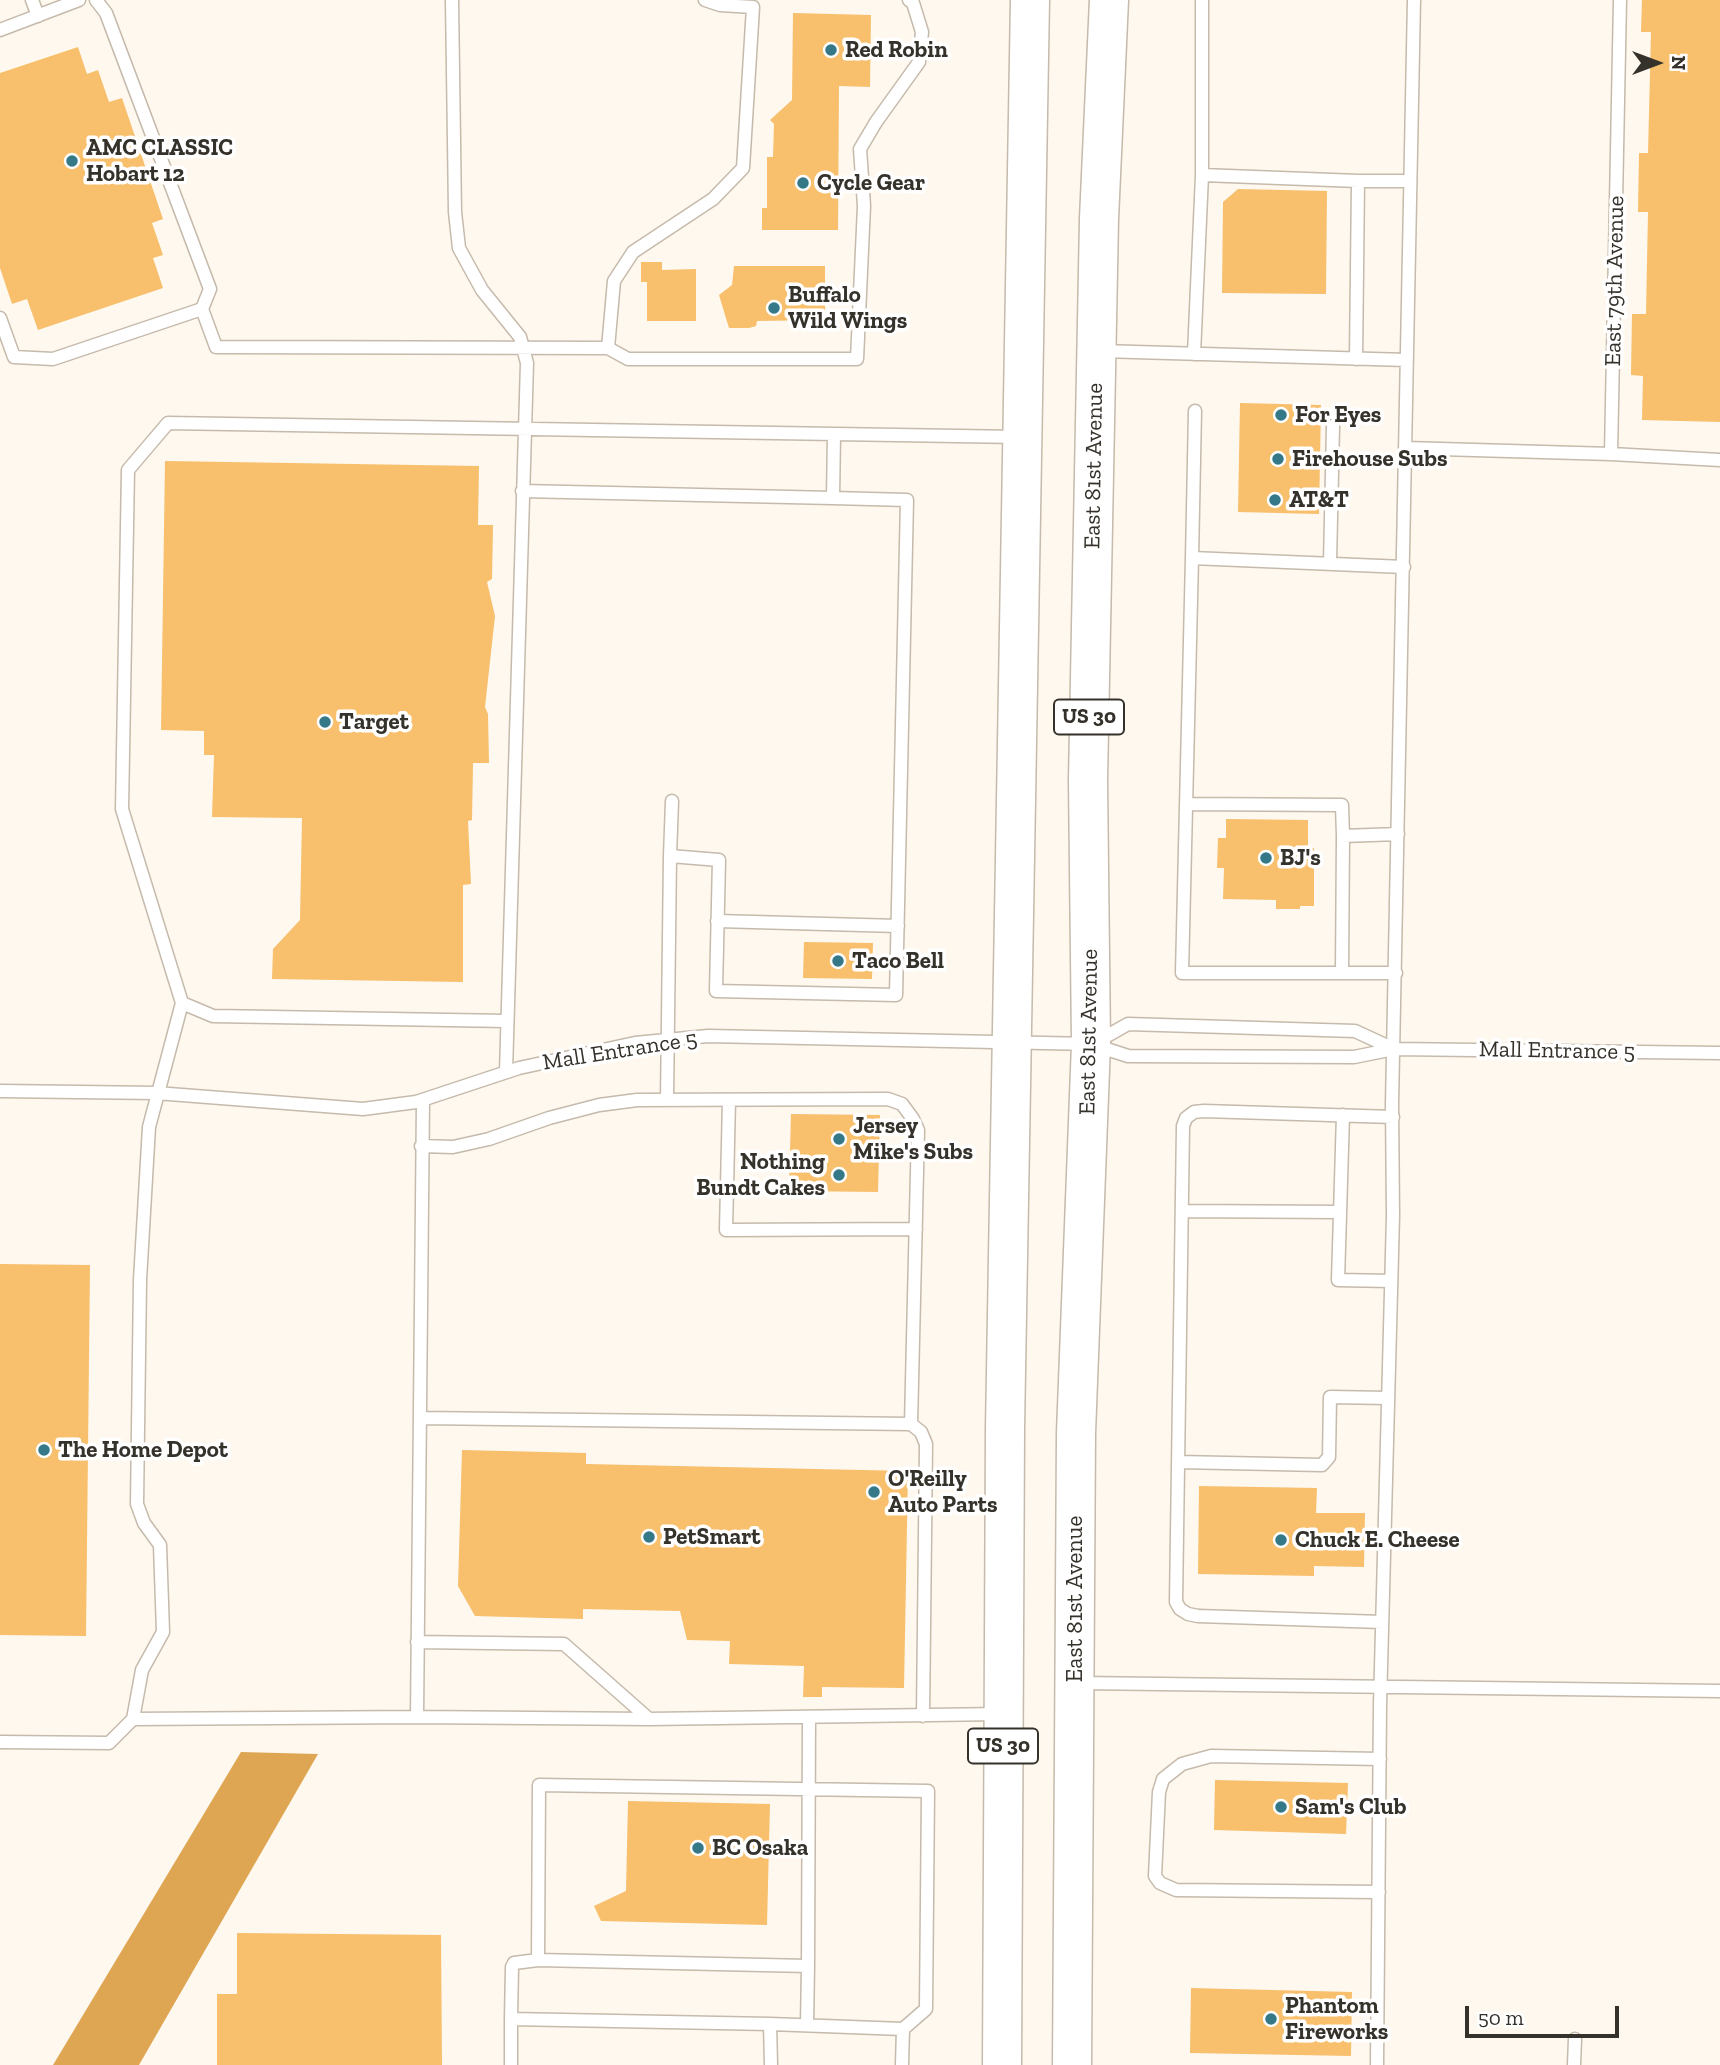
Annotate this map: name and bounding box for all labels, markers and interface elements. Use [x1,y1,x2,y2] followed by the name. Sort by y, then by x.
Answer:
[1622,28,1692,98] north arrow
[845,36,948,64] place label: Red Robin
[823,42,839,58] marker: Red Robin
[1667,56,1690,70] text: N
[86,134,233,188] place label: AMC CLASSIC Hobart 12
[64,153,80,169] marker: AMC CLASSIC Hobart 12
[817,169,925,197] place label: Cycle Gear
[795,175,811,191] marker: Cycle Gear
[1600,195,1630,367] street label: East 79th Avenue
[788,281,907,335] place label: Buffalo Wild Wings
[766,300,782,316] marker: Buffalo Wild Wings
[1079,383,1109,549] street label: East 81st Avenue
[1295,401,1381,429] place label: For Eyes
[1273,407,1289,423] marker: For Eyes
[1292,445,1447,473] place label: Firehouse Subs
[1270,451,1286,467] marker: Firehouse Subs
[1289,486,1349,514] place label: AT&T
[1267,492,1283,508] marker: AT&T
[1054,700,1124,734] road number: US 30
[339,708,409,736] place label: Target
[317,714,333,730] marker: Target
[1280,844,1321,872] place label: BJ's
[1258,850,1274,866] marker: BJ's
[852,947,944,975] place label: Taco Bell
[1074,949,1104,1115] street label: East 81st Avenue
[830,953,846,969] marker: Taco Bell
[541,1025,699,1077] street label: Mall Entrance 5
[1479,1036,1635,1066] street label: Mall Entrance 5
[853,1112,973,1166] place label: Jersey Mike's Subs
[831,1131,847,1147] marker: Jersey Mike's Subs
[696,1148,825,1202] place label: Nothing Bundt Cakes
[831,1167,847,1183] marker: Nothing Bundt Cakes
[58,1436,228,1464] place label: The Home Depot
[36,1442,52,1458] marker: The Home Depot
[888,1465,997,1519] place label: O'Reilly Auto Parts
[866,1484,882,1500] marker: O'Reilly Auto Parts
[1061,1516,1089,1682] street label: East 81st Avenue
[663,1523,760,1551] place label: PetSmart
[1295,1526,1460,1554] place label: Chuck E. Cheese
[641,1529,657,1545] marker: PetSmart
[1273,1532,1289,1548] marker: Chuck E. Cheese
[968,1728,1038,1764] road number: US 30
[1295,1793,1406,1821] place label: Sam's Club
[1273,1799,1289,1815] marker: Sam's Club
[712,1834,808,1862] place label: BC Osaka
[690,1840,706,1856] marker: BC Osaka
[1285,1992,1388,2046] place label: Phantom Fireworks
[1468,1992,1622,2036] scale bar
[1478,2005,1524,2030] text: 50 m
[1263,2011,1279,2027] marker: Phantom Fireworks

